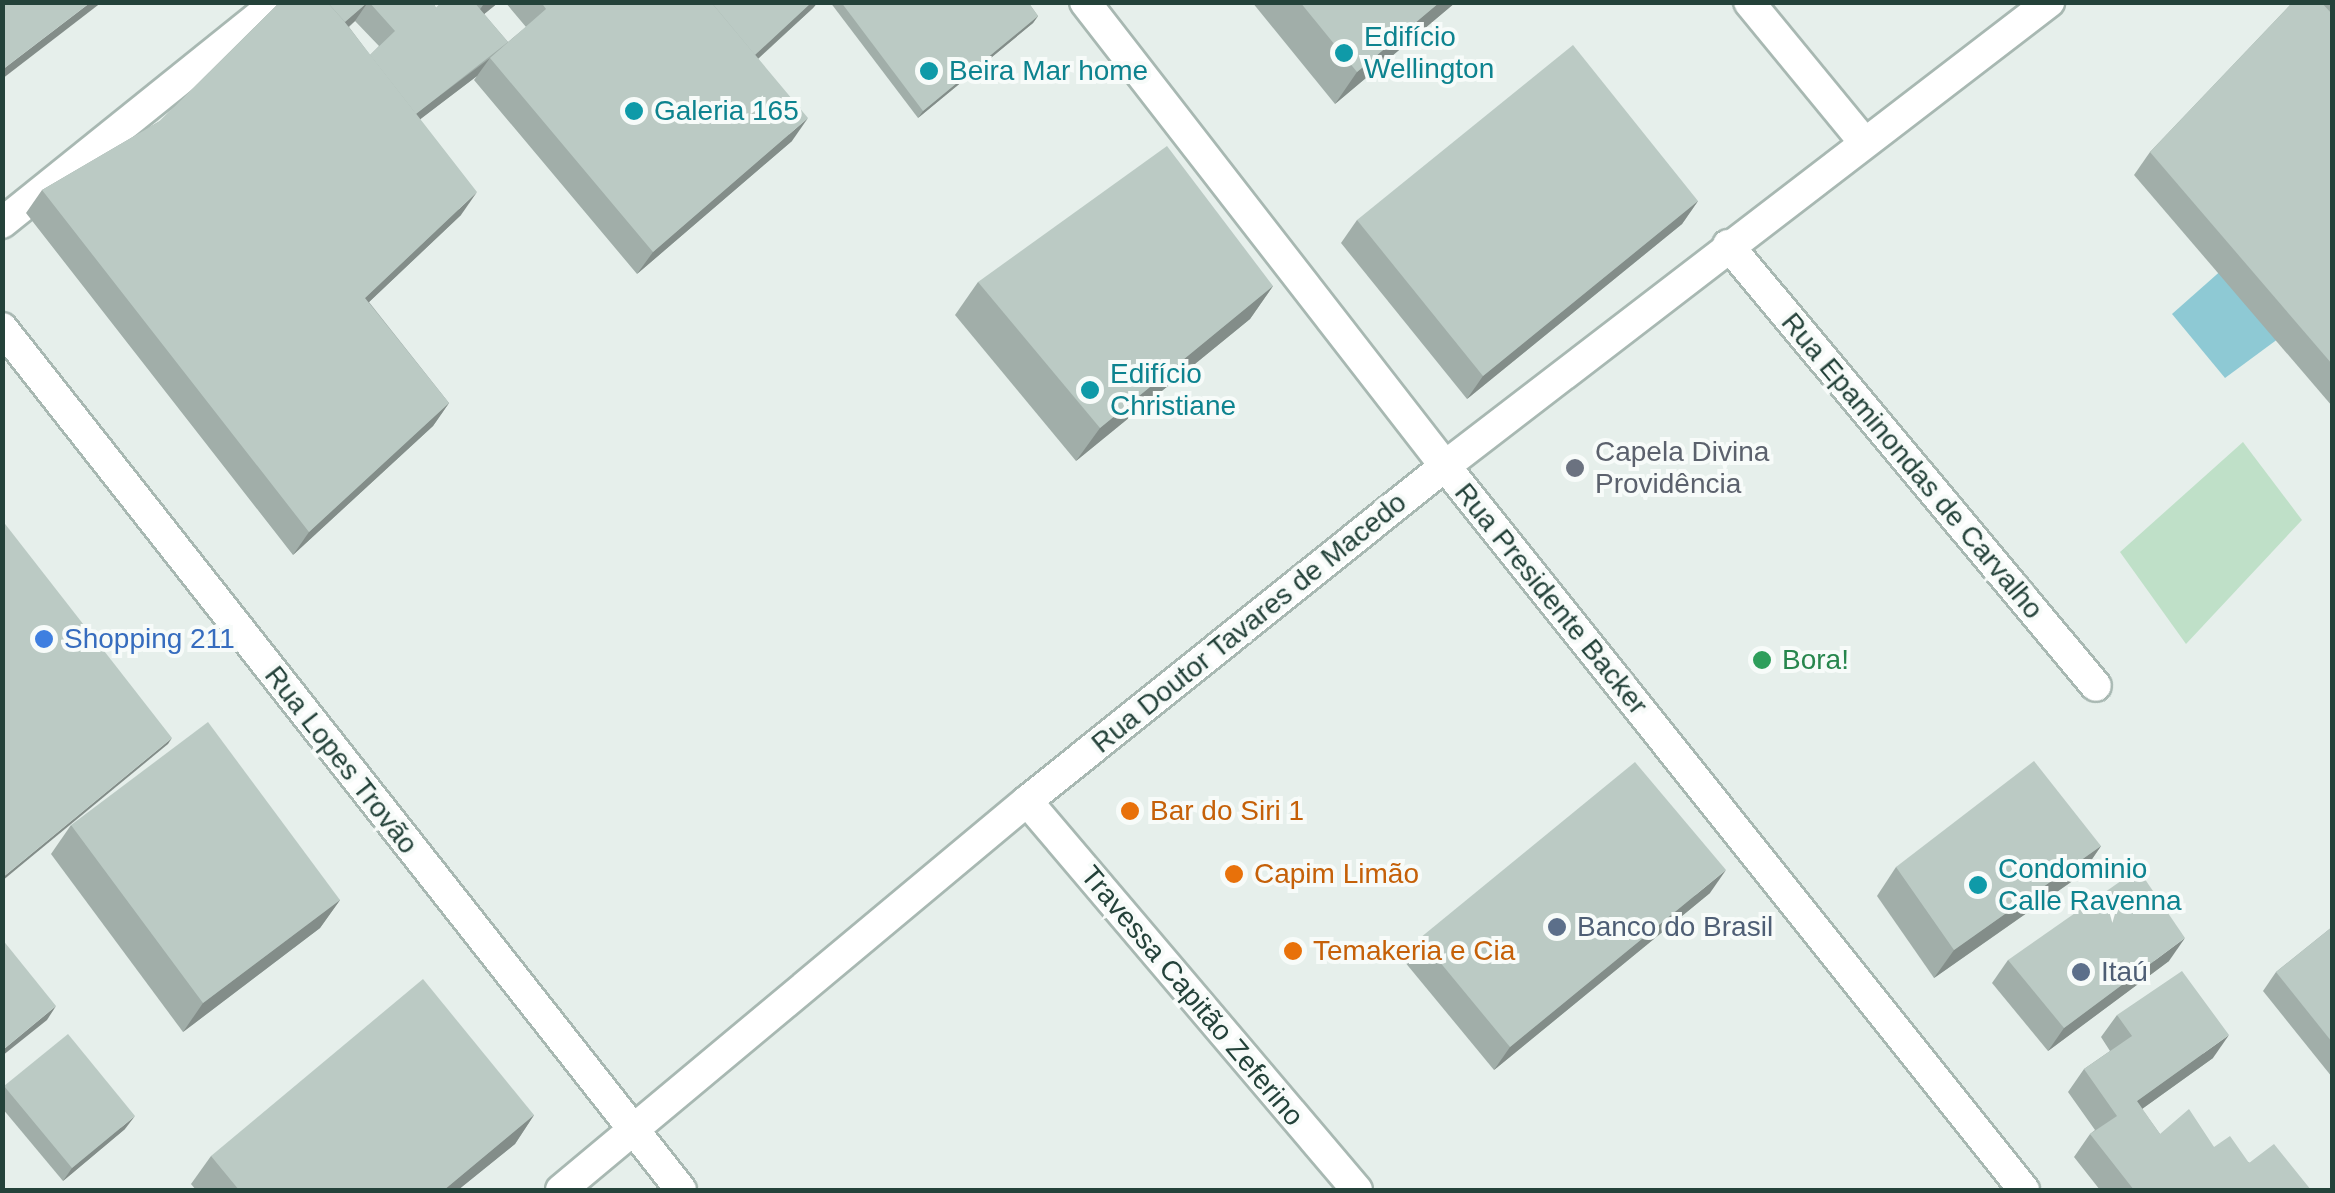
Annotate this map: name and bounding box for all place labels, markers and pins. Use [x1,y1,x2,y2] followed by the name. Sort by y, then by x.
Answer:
[1364,20,1494,86] place label: Edifício Wellington
[1333,42,1355,64] marker: Edifício Wellington
[949,54,1148,88] place label: Beira Mar home
[918,60,940,82] marker: Beira Mar home
[654,94,799,128] place label: Galeria 165
[623,100,645,122] marker: Galeria 165
[1110,357,1236,423] place label: Edifício Christiane
[1079,379,1101,401] marker: Edifício Christiane
[1595,435,1769,501] place label: Capela Divina Providência
[1564,457,1586,479] marker: Capela Divina Providência
[64,622,235,656] place label: Shopping 211
[33,628,55,650] marker: Shopping 211
[1782,643,1849,677] place label: Bora!
[1751,649,1773,671] marker: Bora!
[1150,794,1304,828] place label: Bar do Siri 1
[1119,800,1141,822] marker: Bar do Siri 1
[1998,852,2182,918] place label: Condominio Calle Ravenna
[1254,857,1419,891] place label: Capim Limão
[1223,863,1245,885] marker: Capim Limão
[1967,874,1989,896] marker: Condominio Calle Ravenna
[1577,910,1773,944] place label: Banco do Brasil
[1546,916,1568,938] marker: Banco do Brasil
[1313,934,1515,968] place label: Temakeria e Cia
[1282,940,1304,962] marker: Temakeria e Cia
[2101,955,2148,989] place label: Itaú
[2070,961,2092,983] marker: Itaú

